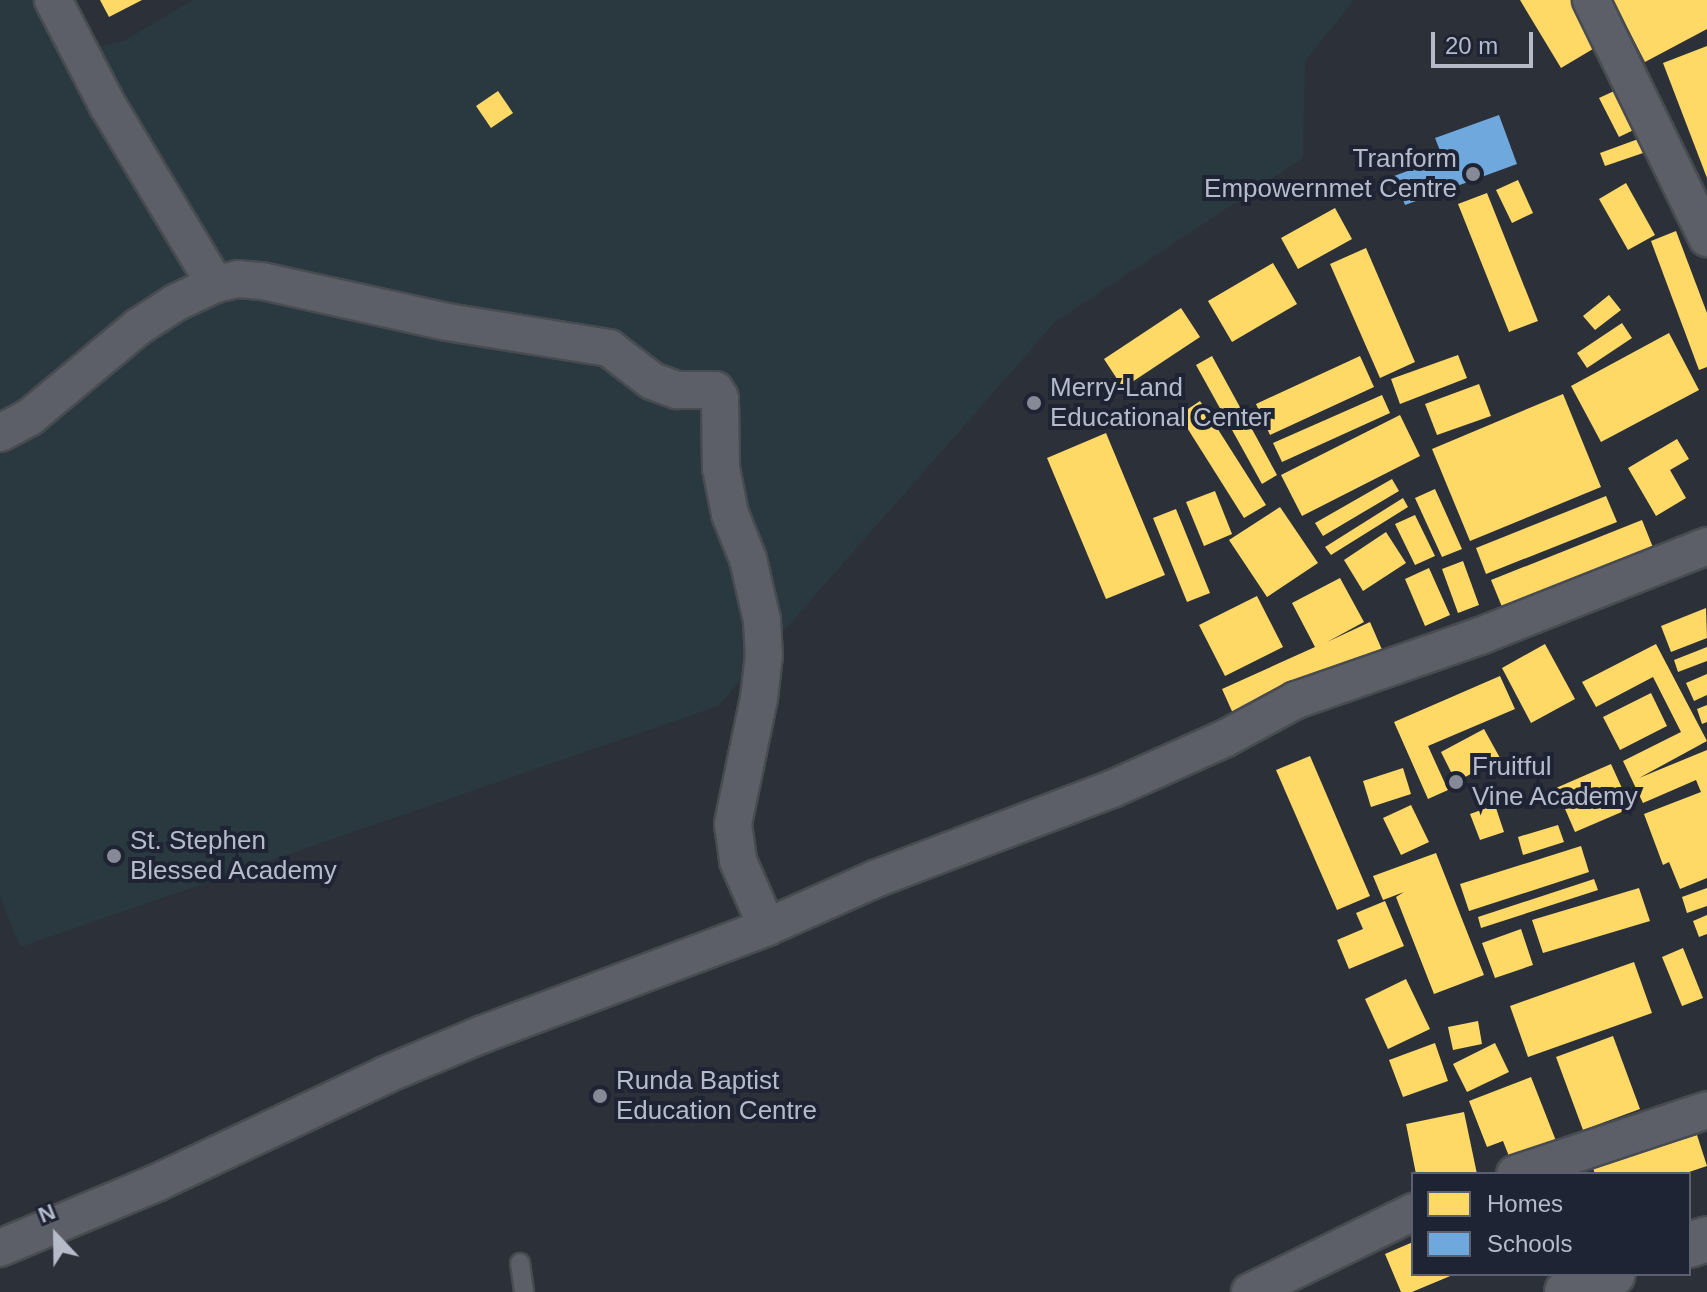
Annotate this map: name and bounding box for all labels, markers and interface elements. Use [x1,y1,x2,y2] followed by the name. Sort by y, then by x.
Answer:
[1435,16,1537,66] scale bar
[1445,32,1498,59] text: 20 m
[1204,143,1457,204] place label: Tranform Empowernmet Centre
[1464,165,1482,183] marker: Tranform Empowernmet Centre
[1050,372,1271,434] place label: Merry-Land Educational Center
[1025,394,1043,412] marker: Merry-Land Educational Center
[1472,751,1639,812] place label: Fruitful Vine Academy
[1447,773,1465,791] marker: Fruitful Vine Academy
[130,825,338,886] place label: St. Stephen Blessed Academy
[105,847,123,865] marker: St. Stephen Blessed Academy
[616,1065,817,1126] place label: Runda Baptist Education Centre
[591,1087,609,1105] marker: Runda Baptist Education Centre
[1411,1172,1691,1276] legend
[1487,1190,1563,1217] text: Homes
[16,1196,96,1276] north arrow
[35,1199,59,1228] text: N
[1487,1230,1572,1257] text: Schools

